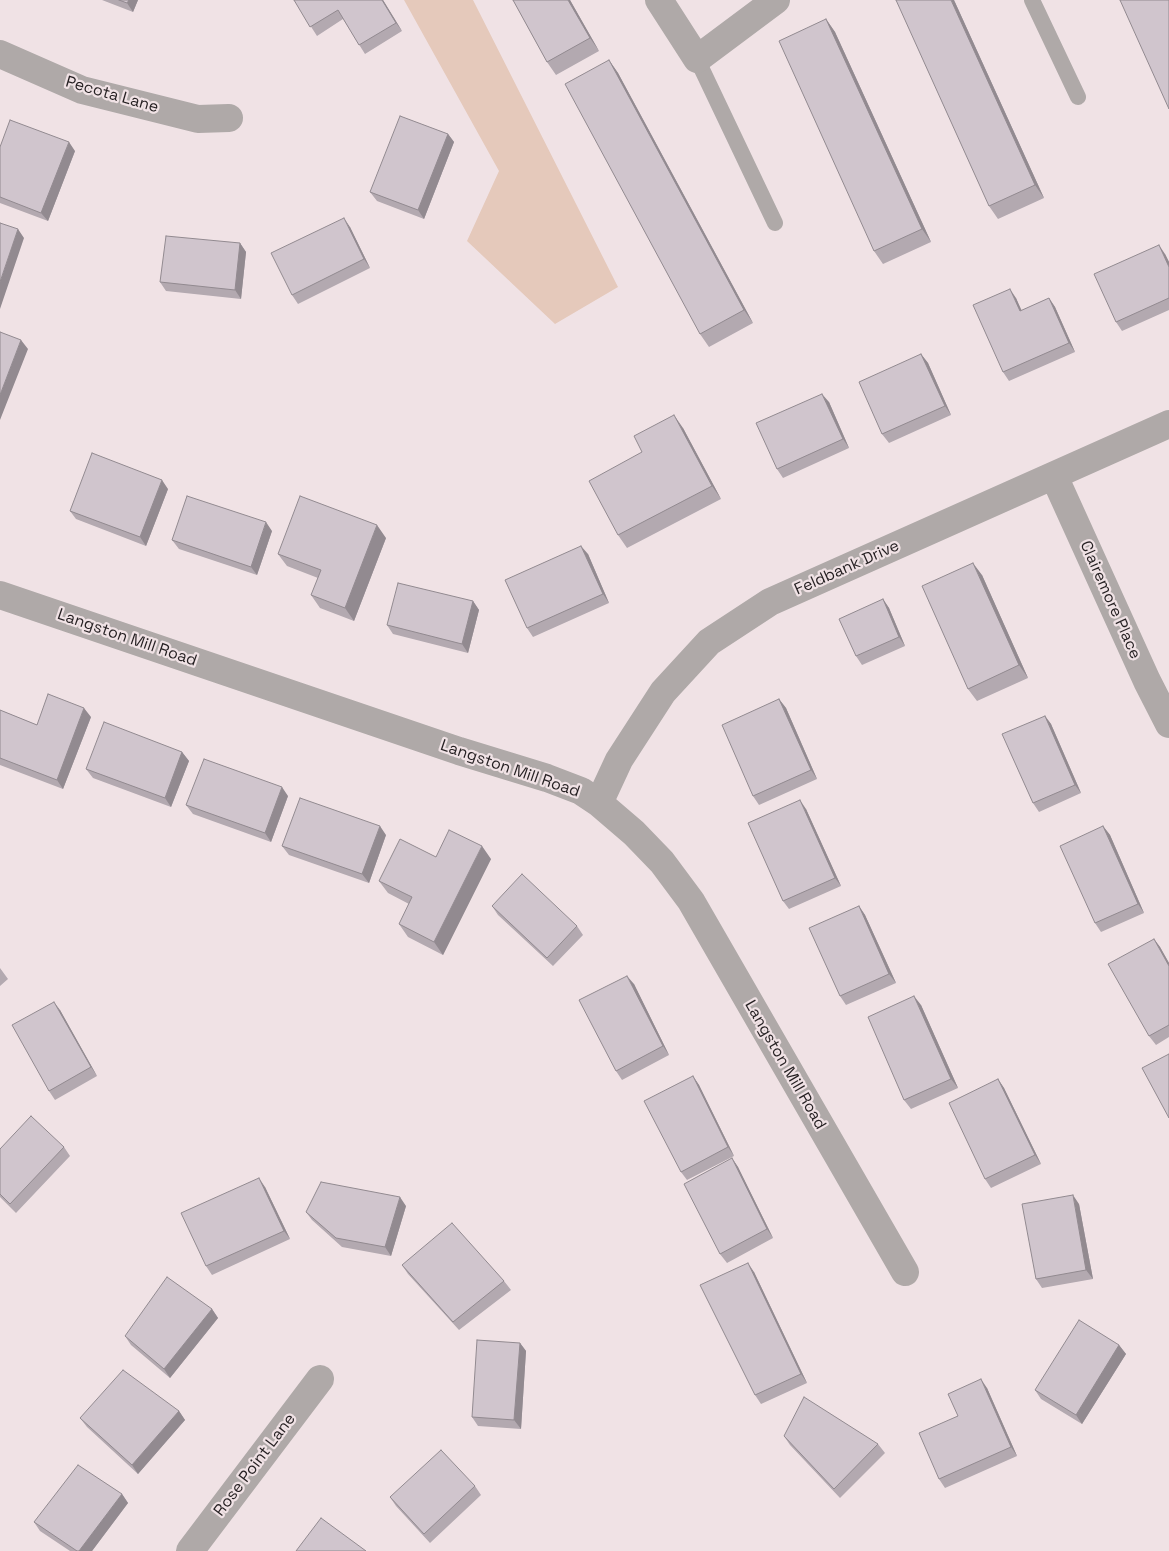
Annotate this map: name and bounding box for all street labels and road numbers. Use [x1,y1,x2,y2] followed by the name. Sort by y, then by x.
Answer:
[63,73,161,117] street label: Pecota Lane
[792,536,902,600] street label: Feldbank Drive
[1075,538,1145,662] street label: Clairemore Place
[55,605,199,671] street label: Langston Mill Road
[438,736,582,802] street label: Langston Mill Road
[740,997,830,1133] street label: Langston Mill Road
[210,1410,300,1520] street label: Rose Point Lane

